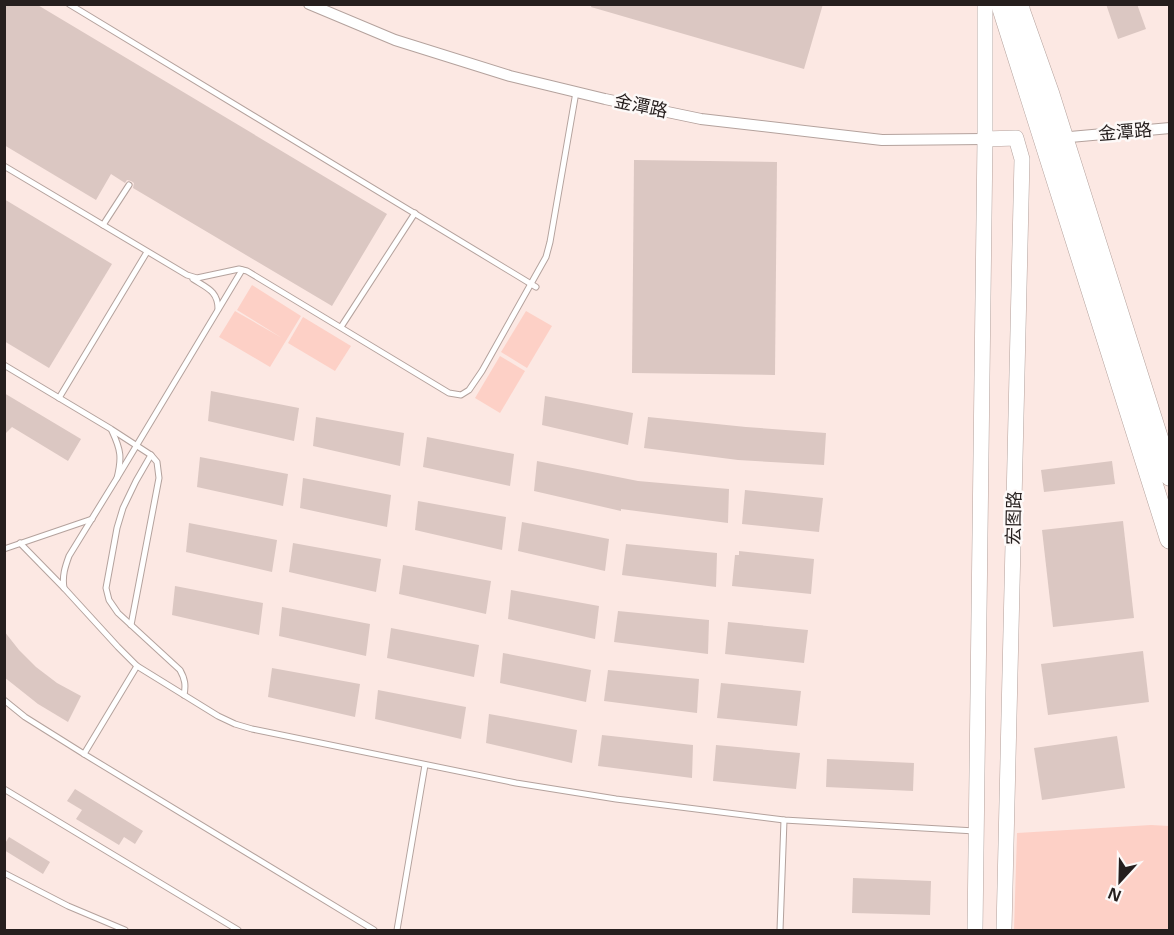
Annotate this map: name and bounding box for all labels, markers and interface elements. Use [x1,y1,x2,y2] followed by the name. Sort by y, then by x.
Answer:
[612,88,670,122] street label: 金潭路
[1097,117,1153,145] street label: 金潭路
[1001,491,1025,545] street label: 宏图路
[1090,851,1150,911] north arrow
[1104,882,1125,908] text: N

